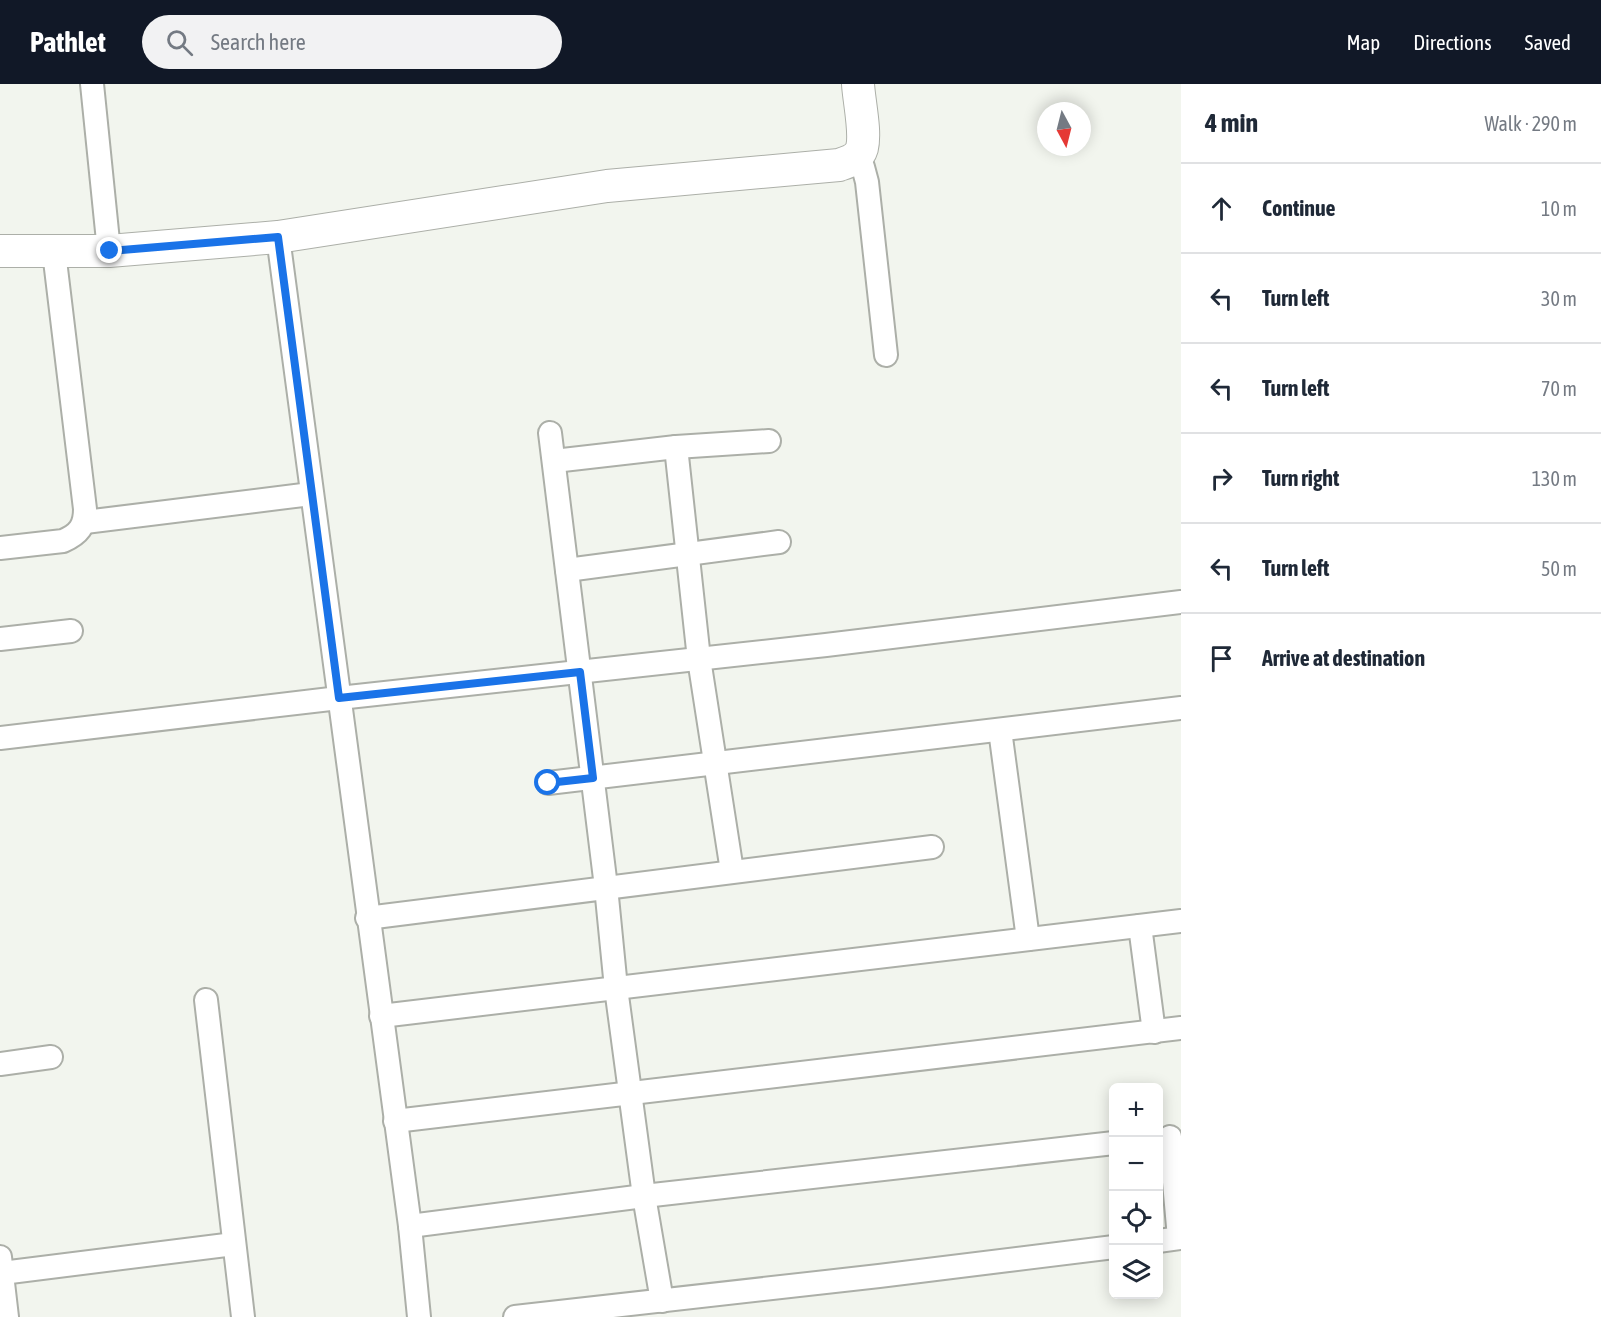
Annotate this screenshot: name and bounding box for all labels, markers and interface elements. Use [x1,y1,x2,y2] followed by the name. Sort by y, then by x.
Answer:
[142,15,562,69] search box
[30,26,106,58] text: Pathlet
[163,26,196,59] icon: search
[211,29,306,55] text: Search here
[1346,30,1380,54] text: Map
[1413,30,1492,54] text: Directions
[1525,30,1571,54] text: Saved
[1037,102,1091,156] north arrow
[1205,108,1258,138] text: 4 min
[1485,112,1577,135] text: Walk · 290 m
[1205,192,1238,225] icon: ahead
[1262,195,1336,221] text: Continue
[1541,197,1577,220] text: 10 m
[96,237,122,263] route end
[1205,282,1238,315] icon: left
[1262,285,1329,311] text: Turn left
[1541,287,1577,310] text: 30 m
[1205,372,1238,405] icon: left
[1262,375,1329,401] text: Turn left
[1541,377,1577,400] text: 70 m
[1205,462,1238,495] icon: right
[1262,465,1339,491] text: Turn right
[1532,467,1577,490] text: 130 m
[1205,552,1238,585] icon: left
[1262,555,1329,581] text: Turn left
[1541,557,1577,580] text: 50 m
[1205,642,1238,675] icon: arrive
[1262,645,1425,671] text: Arrive at destination
[534,769,560,795] route start
[1109,1083,1163,1299] map controls
[1109,1083,1163,1137] button: +
[1109,1137,1163,1191] button: −
[1109,1191,1163,1245] button: locate
[1109,1245,1163,1299] button: layers

